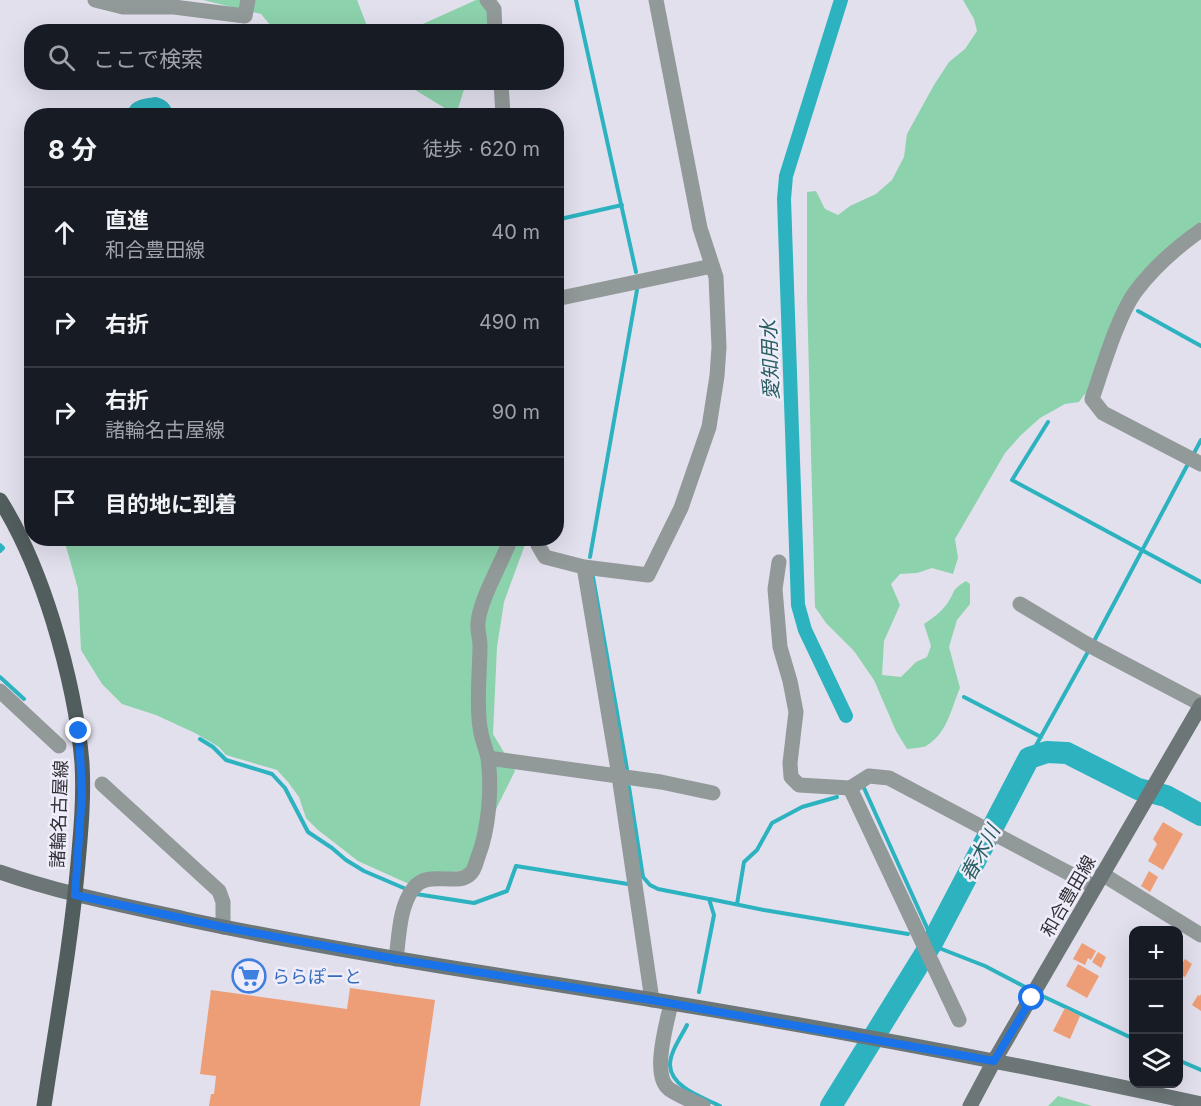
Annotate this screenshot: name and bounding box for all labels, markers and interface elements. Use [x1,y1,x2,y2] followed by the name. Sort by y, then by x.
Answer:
[24,24,564,90] search box
[45,41,78,74] icon: search
[93,46,203,72] text: ここで検索
[48,134,97,165] text: 8 分
[423,137,540,161] text: 徒歩 · 620 m
[105,207,149,233] text: 直進
[48,216,81,249] icon: ahead
[491,220,540,244] text: 40 m
[105,238,205,262] text: 和合豊田線
[48,306,81,339] icon: right
[479,310,540,334] text: 490 m
[105,311,149,337] text: 右折
[757,318,783,400] water label: 愛知用水
[105,387,149,413] text: 右折
[48,396,81,429] icon: right
[492,400,540,424] text: 90 m
[105,418,225,442] text: 諸輪名古屋線
[48,486,81,519] icon: arrive
[105,491,237,517] text: 目的地に到着
[65,717,91,743] route end
[47,760,71,868] street label: 諸輪名古屋線
[955,819,1006,885] water label: 春木川
[1036,852,1100,940] street label: 和合豊田線
[1129,926,1183,1088] map controls
[1129,926,1183,980] button: +
[231,958,267,994] supermarket icon: ららぽーと
[272,966,362,987] place label: ららぽーと
[1129,980,1183,1034] button: −
[1018,984,1044,1010] route start
[1129,1034,1183,1088] button: layers

